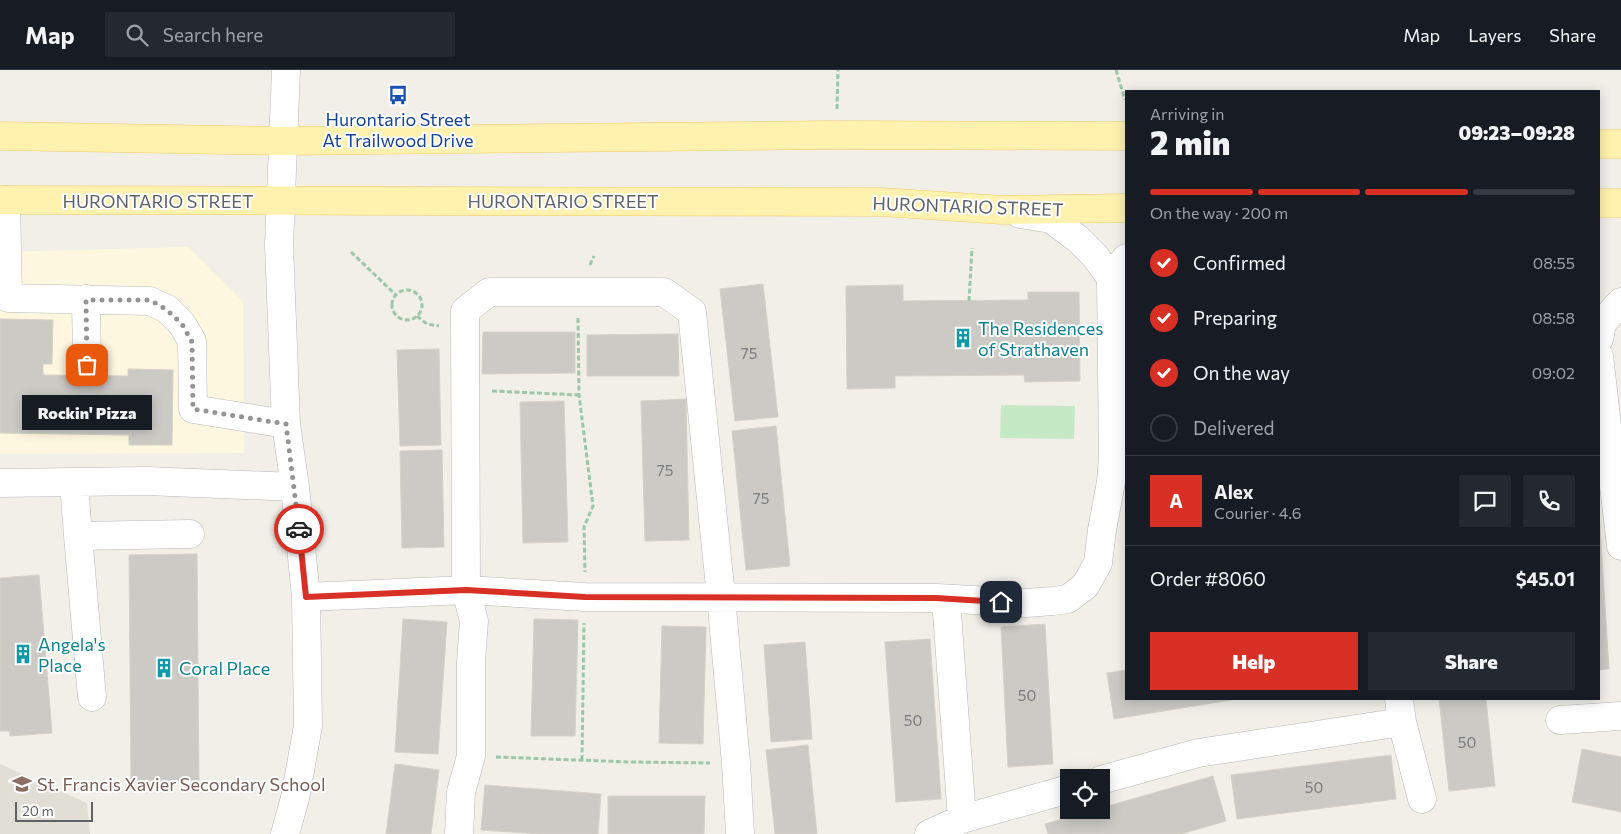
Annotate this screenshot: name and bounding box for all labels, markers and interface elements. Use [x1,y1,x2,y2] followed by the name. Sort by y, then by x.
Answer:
[105,12,455,57] search box
[25,20,75,49] text: Map
[123,21,151,49] icon: search
[163,23,263,46] text: Search here
[1403,24,1440,46] text: Map
[1468,24,1521,46] text: Layers
[1549,24,1596,46] text: Share
[387,84,409,106] bus stop icon: Hurontario Street At Trailwood Drive
[1150,104,1224,123] text: Arriving in
[322,108,474,151] place label: Hurontario Street At Trailwood Drive
[1458,121,1575,144] text: 09:23–09:28
[1150,122,1230,162] text: 2 min
[62,190,254,212] street label: HURONTARIO STREET
[467,190,659,212] street label: HURONTARIO STREET
[872,192,1064,220] street label: HURONTARIO STREET
[1150,203,1288,222] text: On the way · 200 m
[1150,249,1178,277] icon: check
[1193,251,1286,274] text: Confirmed
[1533,253,1575,272] text: 08:55
[1150,304,1178,332] icon: check
[1193,306,1277,329] text: Preparing
[1532,308,1575,327] text: 08:58
[978,317,1103,360] place label: The Residences of Strathaven
[952,327,974,349] building icon: The Residences of Strathaven
[66,344,108,386] pin
[741,344,757,362] house number: 75
[73,351,101,379] icon: bag
[1150,359,1178,387] icon: check
[1193,361,1290,384] text: On the way
[1532,363,1575,382] text: 09:02
[22,395,152,430] callout: Rockin' Pizza
[38,403,136,422] text: Rockin' Pizza
[1193,416,1274,439] text: Delivered
[657,461,673,479] house number: 75
[1459,475,1511,527] button: chat
[1523,475,1575,527] button: phone
[1214,480,1254,503] text: Alex
[753,489,769,507] house number: 75
[1169,489,1183,512] text: A
[1214,503,1301,522] text: Courier · 4.6
[274,504,324,554] courier
[285,515,313,543] icon: car
[1150,567,1266,590] text: Order #8060
[1516,567,1575,590] text: $45.01
[980,581,1022,623] pin
[987,588,1015,616] icon: home
[1150,632,1358,690] button: Help
[1368,632,1575,690] button: Share
[38,633,106,676] place label: Angela's Place
[12,643,34,665] building icon: Angela's Place
[153,657,175,679] building icon: Coral Place
[179,657,270,679] place label: Coral Place
[1018,686,1036,704] house number: 50
[904,711,922,729] house number: 50
[1458,733,1476,751] house number: 50
[1060,769,1110,819] map controls
[1060,769,1110,819] button: locate
[11,773,33,795] school or university icon: St. Francis Xavier Secondary School
[37,773,325,795] place label: St. Francis Xavier Secondary School
[1305,778,1323,796] house number: 50
[15,799,92,822] scale bar
[22,802,54,819] text: 20 m

